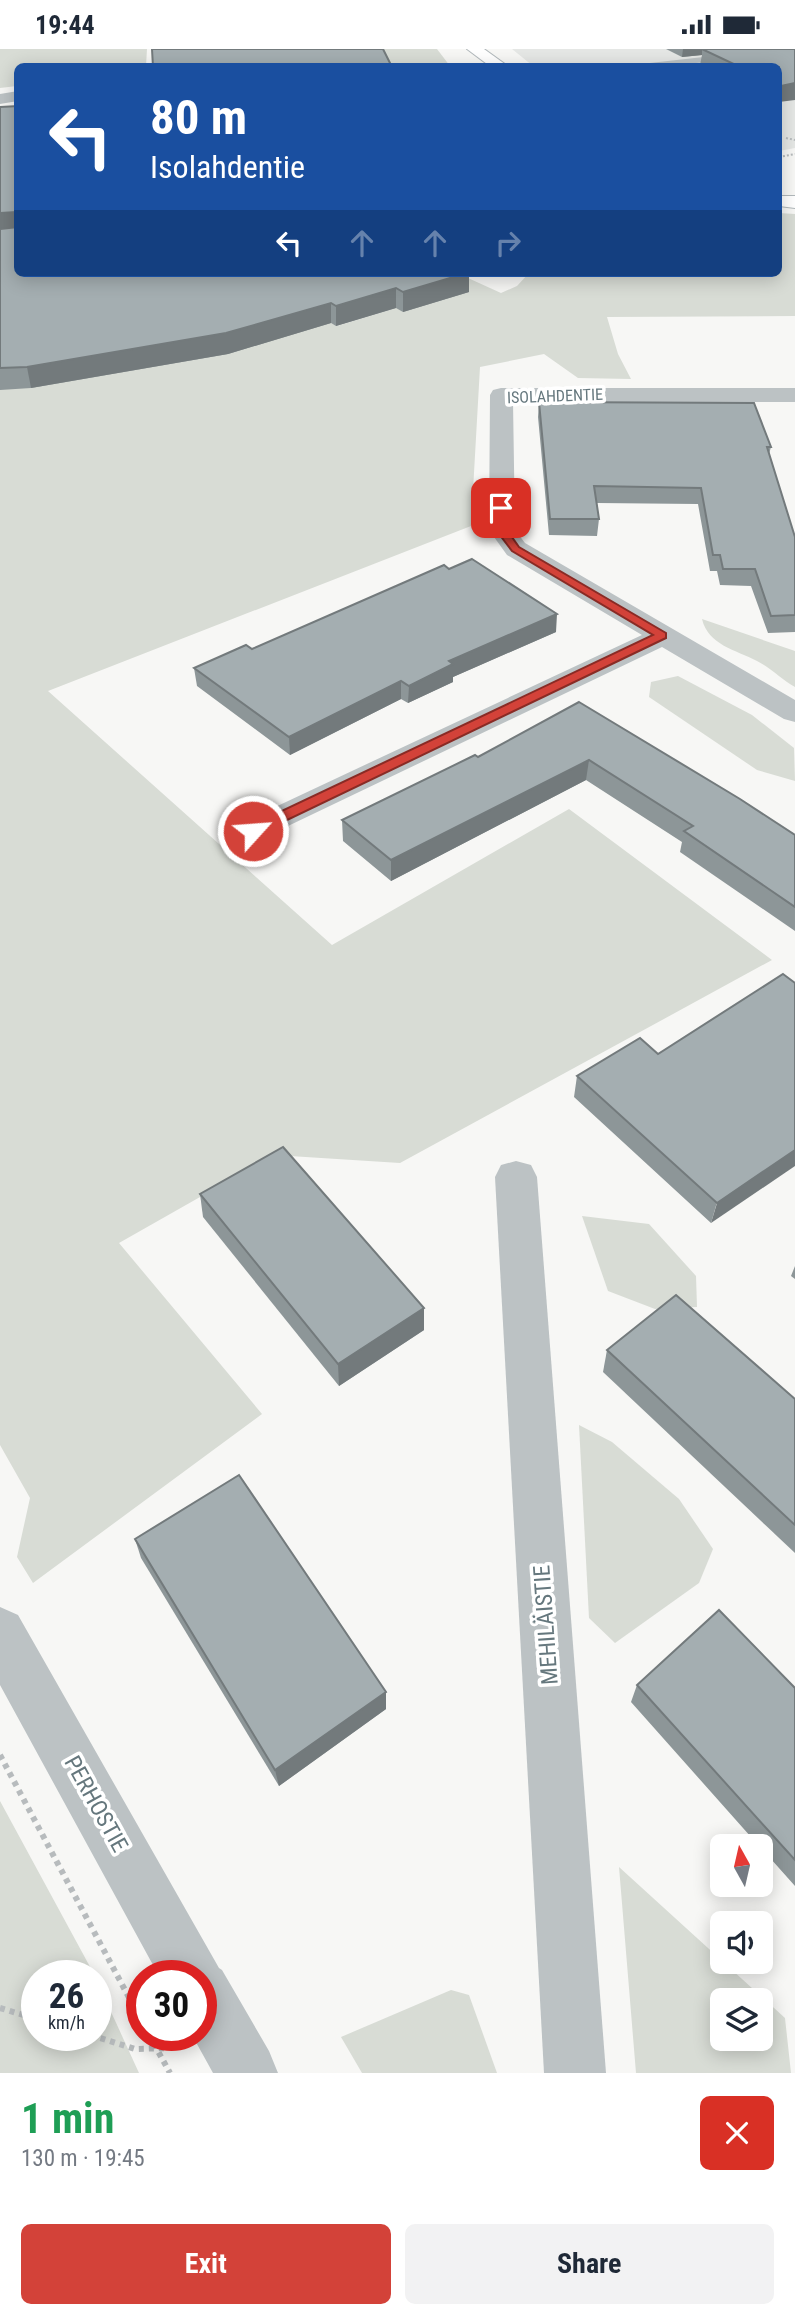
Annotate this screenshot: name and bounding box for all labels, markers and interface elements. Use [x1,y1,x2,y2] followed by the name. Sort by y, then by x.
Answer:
[35,10,95,40] text: 19:44
[150,89,247,146] text: 80 m
[35,91,126,182] icon: left
[150,148,305,186] text: Isolahdentie
[270,224,308,262] icon: left
[343,224,381,262] icon: ahead
[416,224,454,262] icon: ahead
[489,224,527,262] icon: right
[507,385,603,407] street label: ISOLAHDENTIE
[471,478,531,538] pin
[482,489,520,527] icon: arrive
[216,794,290,868] position arrow
[528,1564,564,1686] street label: MEHILÄISTIE
[59,1751,133,1857] street label: PERHOSTIE
[710,1834,774,1897] north arrow
[710,1834,773,2051] map controls
[710,1911,773,1974] button: sound
[126,1960,217,2051] speed limit sign: 30
[49,1976,84,2017] text: 26
[710,1988,773,2051] button: layers
[48,2012,85,2033] text: km/h
[21,2094,114,2143] text: 1 min
[700,2096,774,2170] button: close
[21,2145,145,2172] text: 130 m · 19:45
[21,2224,391,2304] button: Exit
[405,2224,774,2304] button: Share

